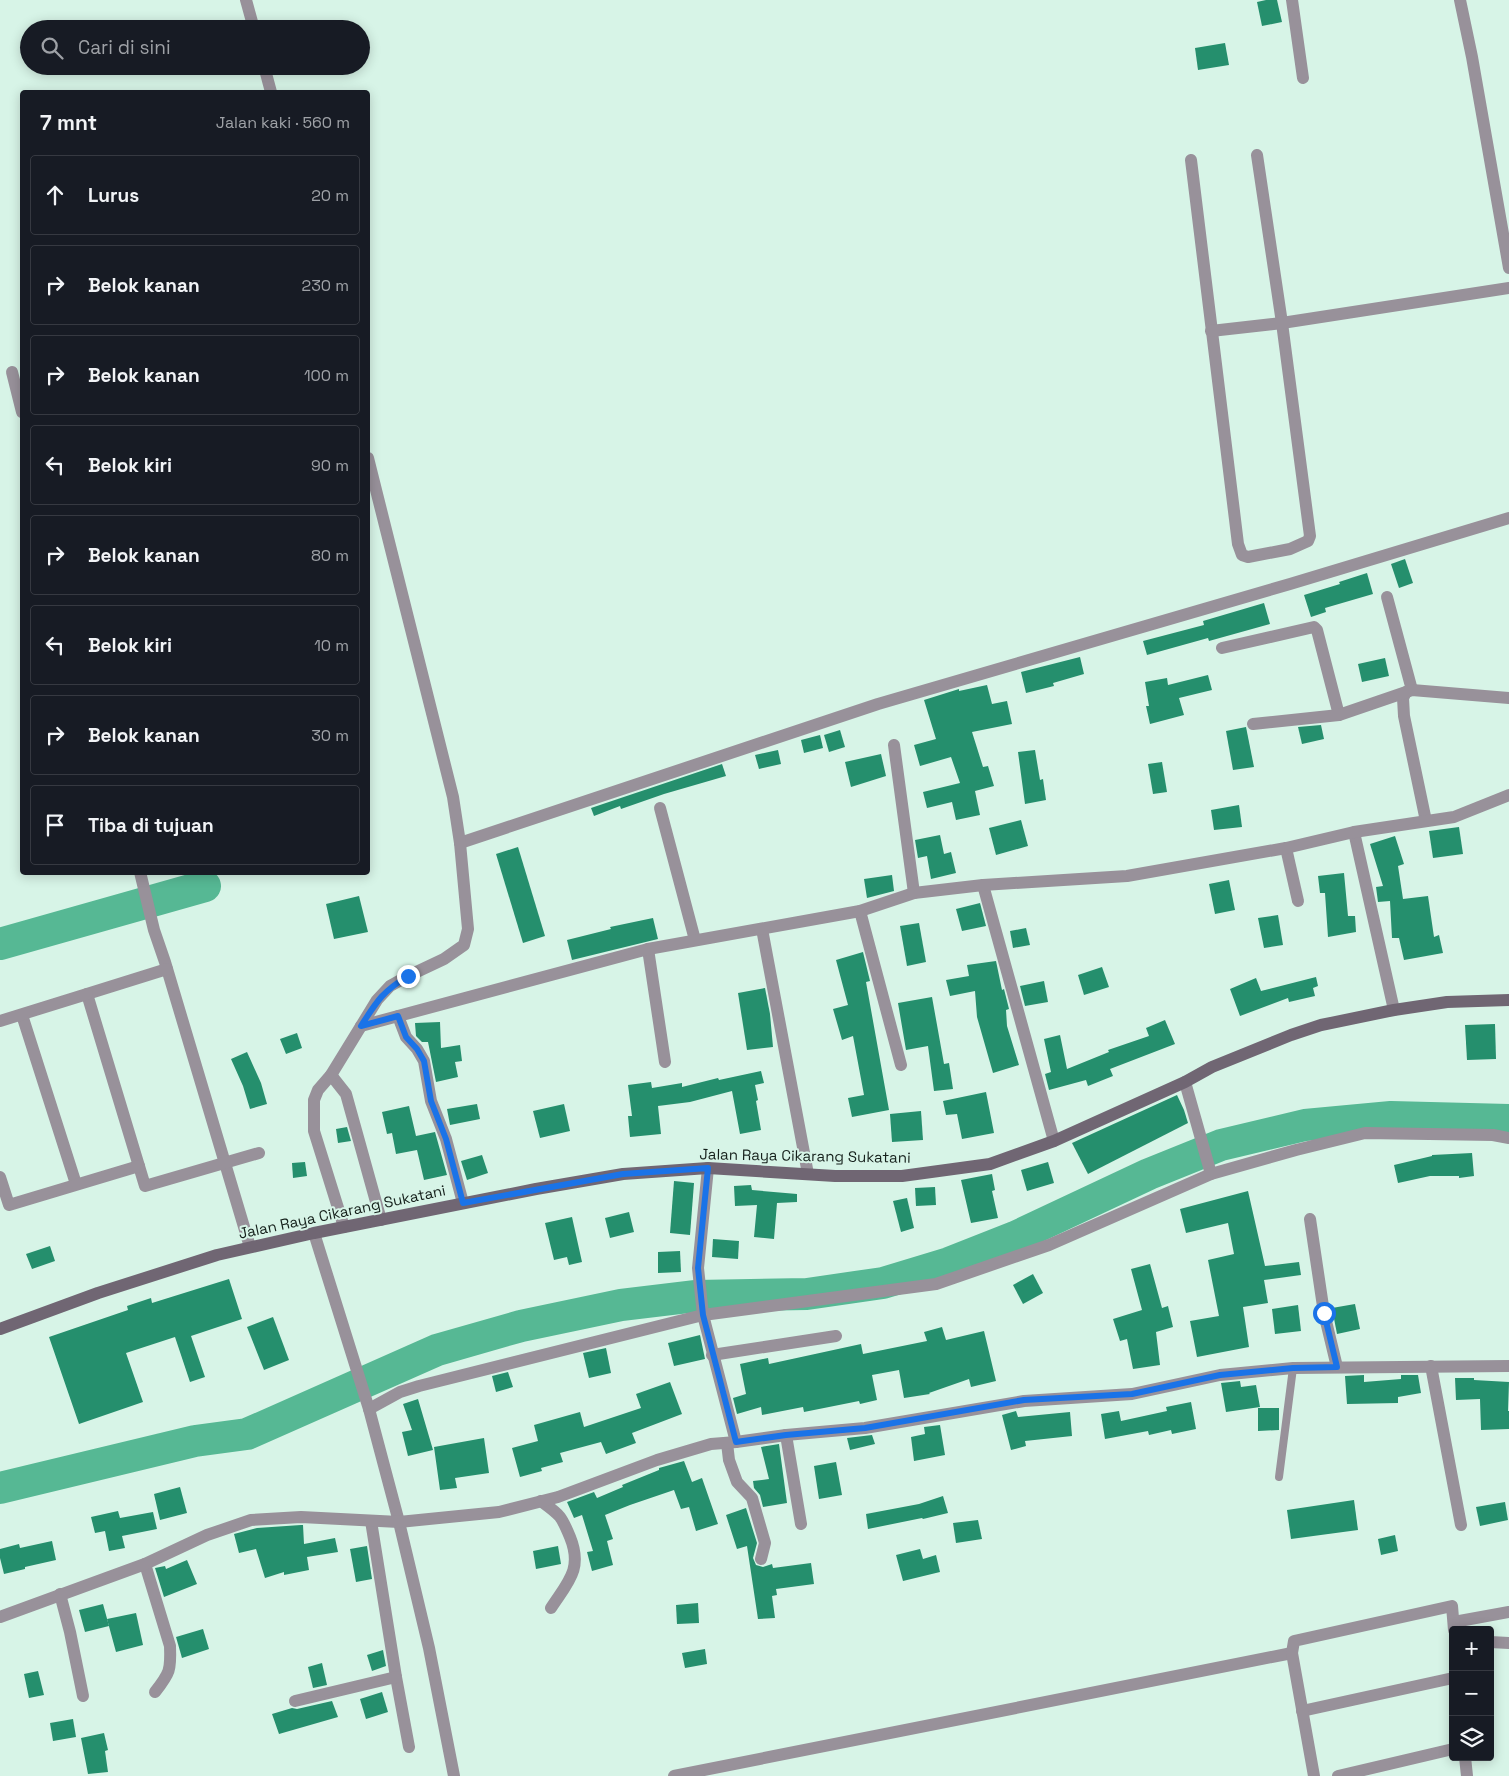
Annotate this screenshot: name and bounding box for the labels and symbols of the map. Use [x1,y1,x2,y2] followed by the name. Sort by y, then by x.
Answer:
[397,965,420,988] route end
[699,1144,911,1167] street label: Jalan Raya Cikarang Sukatani
[237,1180,447,1243] street label: Jalan Raya Cikarang Sukatani
[1313,1302,1336,1325] route start

